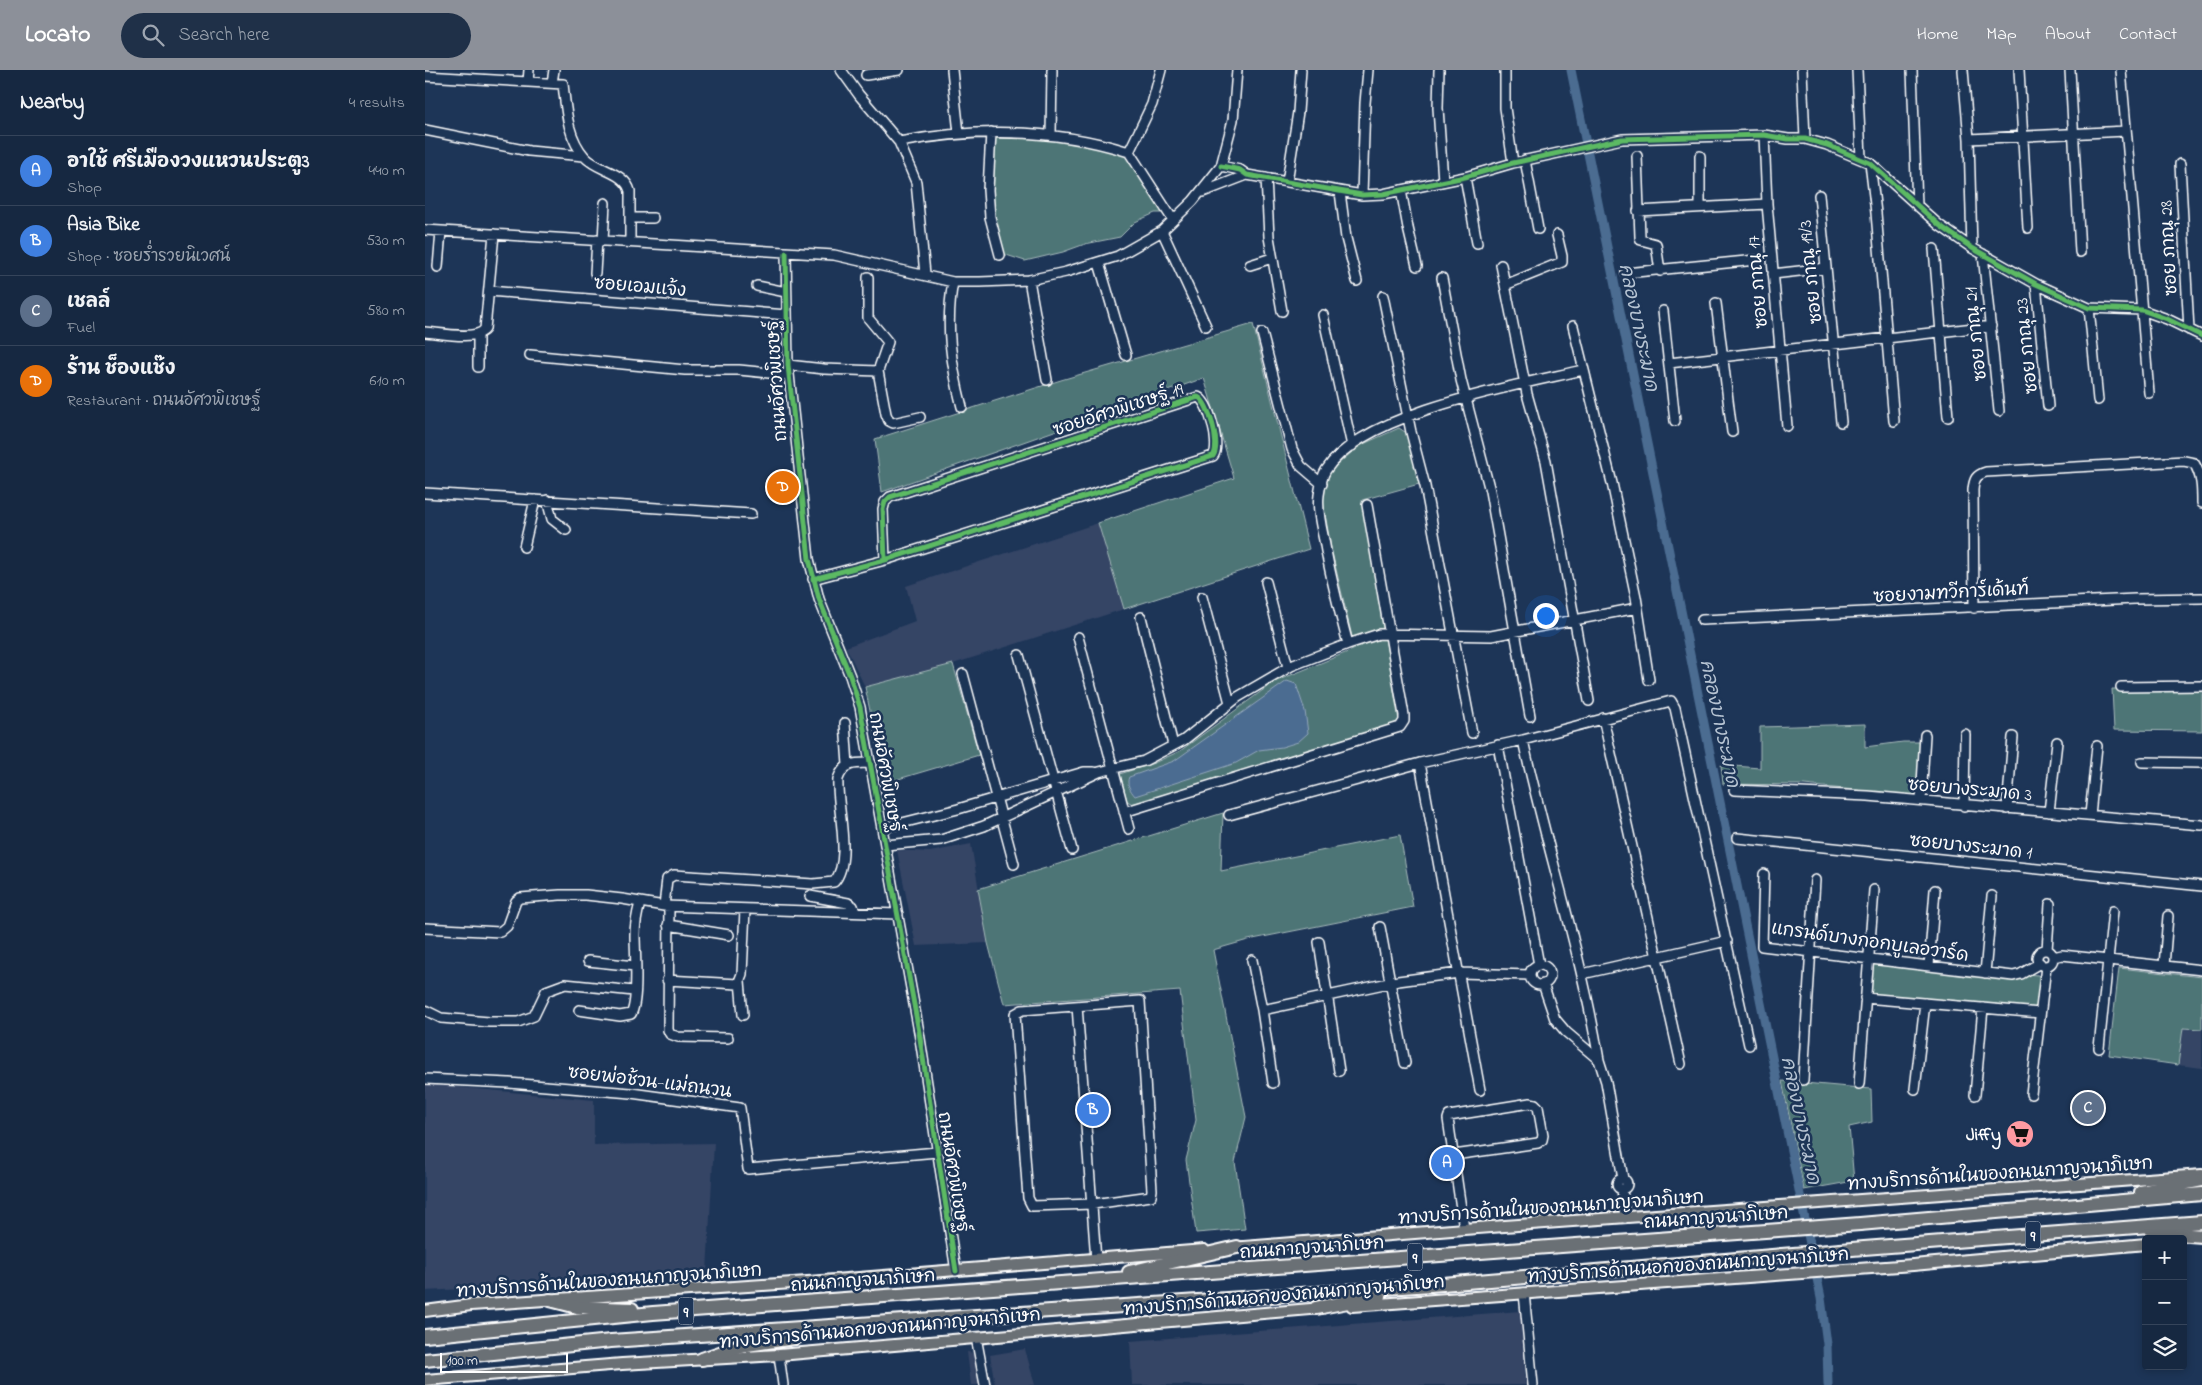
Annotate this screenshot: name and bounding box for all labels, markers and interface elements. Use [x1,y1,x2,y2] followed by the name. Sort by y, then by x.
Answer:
[121,13,471,58] search box
[25,18,91,53] text: Locato
[139,21,167,49] icon: search
[179,22,270,49] text: Search here
[1917,22,1958,48] text: Home
[1986,22,2017,48] text: Map
[2045,22,2091,48] text: About
[2119,22,2177,48] text: Contact
[20,88,84,118] text: Nearby
[349,91,405,115] text: 4 results
[67,149,310,176] text: อาใช้ ศรีเมืองวงแหวนประตู3
[31,159,41,183] text: A
[368,159,405,183] text: 440 m
[67,176,102,200] text: Shop
[2154,199,2185,296] street label: ซอย ภาณุ 28
[67,212,140,239] text: Asia Bike
[1794,219,1830,325] street label: ซอย ภาณุ 19/3
[31,229,41,253] text: B
[366,229,405,253] text: 530 m
[1742,234,1776,329] street label: ซอย ภาณุ 17
[67,245,230,269] text: Shop · ซอยร่ำรวยนิเวศน์
[1611,261,1664,395] water label: คลองบางระมาด
[593,270,687,305] street label: ซอยเอมแจ้ง
[1959,285,1995,382] street label: ซอย ภาณุ 21
[67,289,110,316] text: เชลล์
[2010,296,2046,395] street label: ซอย ภาณุ 23
[32,299,40,323] text: C
[367,299,405,323] text: 580 m
[67,316,95,340] text: Fuel
[759,319,795,443] street label: ถนนอัศวพิเชษฐ์
[67,356,176,383] text: ร้าน ช็องแช๊ง
[30,369,42,393] text: D
[370,369,405,393] text: 610 m
[1049,375,1188,444] street label: ซอยอัศวพิเชษฐ์ 19
[67,389,261,413] text: Restaurant · ถนนอัศวพิเชษฐ์
[767,468,799,506] pin: D
[1872,575,2030,611] street label: ซอยงามทวีการ์เด้นท์
[1533,603,1559,629] your location
[1692,657,1745,791] water label: คลองบางระมาด
[861,710,909,835] street label: ถนนอัศวพิเชษฐ์
[1906,773,2033,809] street label: ซอยบางระมาด 3
[1908,829,2034,867] street label: ซอยบางระมาด 1
[1769,914,1970,970] street label: แกรนด์บางกอกบูเลอวาร์ด
[1773,1054,1826,1188] water label: คลองบางระมาด
[566,1059,734,1106] street label: ซอยพ่อช้วน-แม่ถนวน
[2072,1089,2104,1127] pin: C
[1077,1091,1109,1129] pin: B
[930,1110,976,1235] street label: ถนนอัศวพิเชษฐ์
[2005,1119,2035,1149] supermarket icon: Jiffy
[1966,1123,2001,1150] place label: Jiffy
[1431,1144,1463,1182] pin: A
[1846,1149,2154,1199] street label: ทางบริการด้านในของถนนกาญจนาภิเษก
[1397,1183,1705,1233] street label: ทางบริการด้านในของถนนกาญจนาภิเษก
[1643,1201,1789,1237] street label: ถนนกาญจนาภิเษก
[2025,1222,2041,1248] road number: 9
[1239,1231,1385,1267] street label: ถนนกาญจนาภิเษก
[2142,1235,2187,1370] map controls
[2142,1235,2187,1280] button: +
[1526,1242,1850,1291] street label: ทางบริการด้านนอกของถนนกาญจนาภิเษก
[1407,1244,1423,1270] road number: 9
[455,1256,763,1306] street label: ทางบริการด้านในของถนนกาญจนาภิเษก
[790,1264,936,1300] street label: ถนนกาญจนาภิเษก
[1122,1269,1446,1324] street label: ทางบริการด้านนอกของถนนกาญจนาภิเษก
[2142,1280,2187,1325] button: −
[679,1298,693,1324] road number: 9
[718,1302,1042,1357] street label: ทางบริการด้านนอกของถนนกาญจนาภิเษก
[2142,1325,2187,1370] button: layers
[440,1350,567,1373] scale bar
[447,1351,478,1372] text: 100 m

